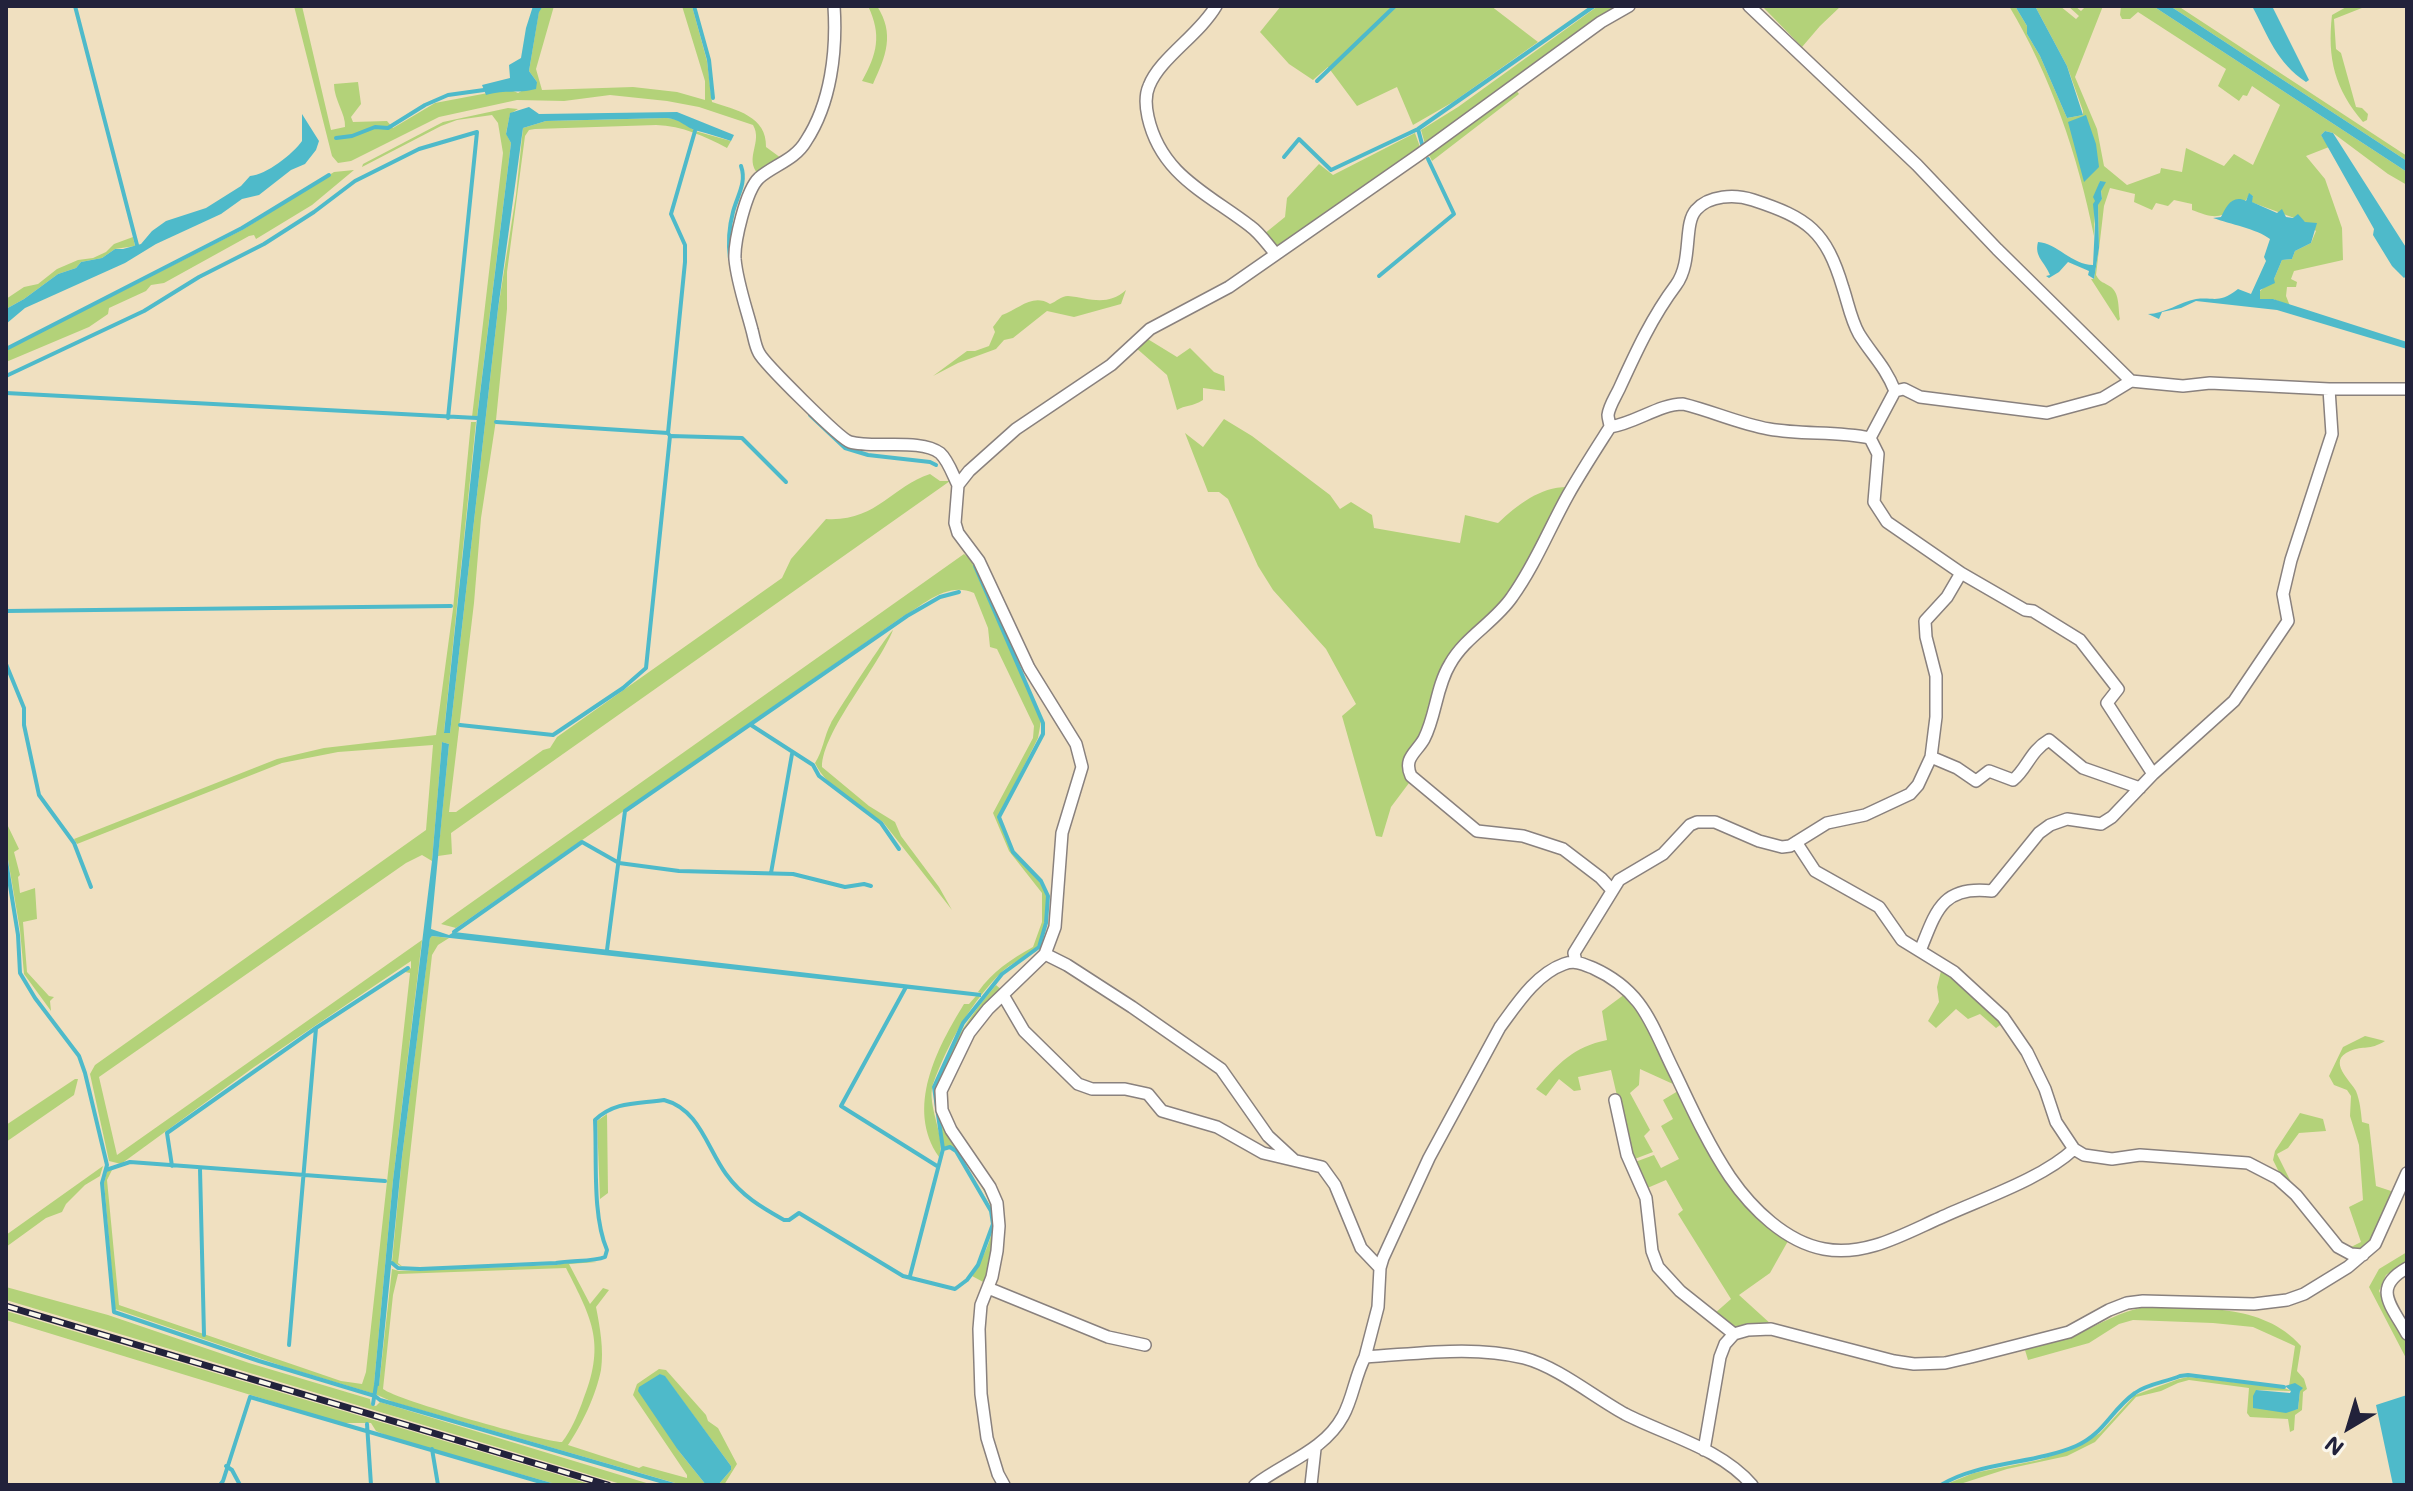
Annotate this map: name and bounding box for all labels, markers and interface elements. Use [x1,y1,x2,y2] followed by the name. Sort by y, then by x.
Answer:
[2309,1387,2389,1467] north arrow
[2318,1430,2349,1463] text: N

